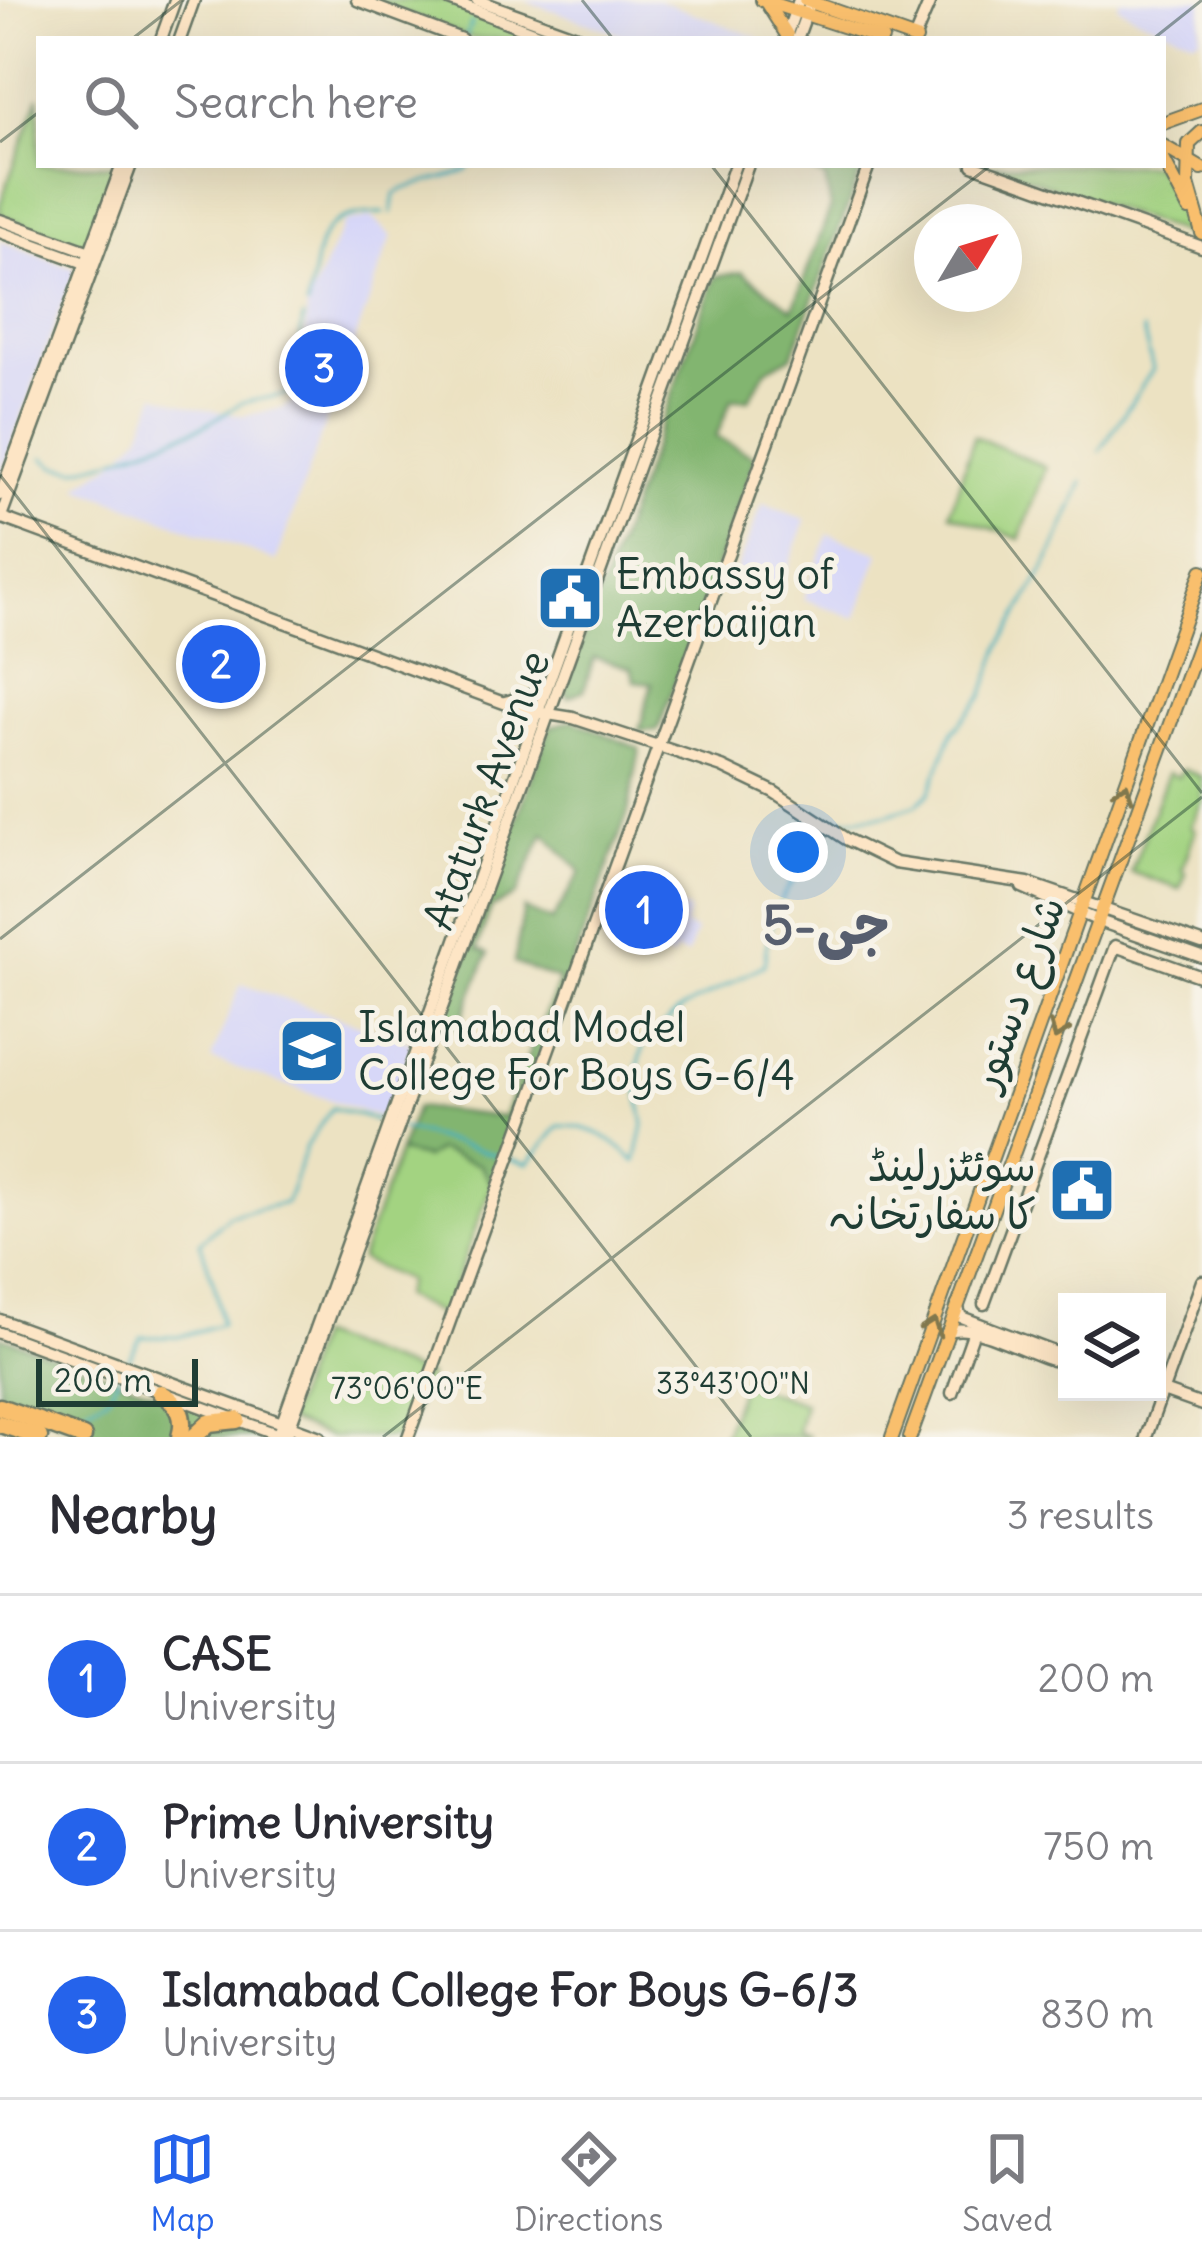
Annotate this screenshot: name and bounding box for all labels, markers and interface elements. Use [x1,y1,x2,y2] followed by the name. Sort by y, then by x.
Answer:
[36,36,1166,168] search box
[78,69,144,135] icon: search
[174,74,418,130] text: Search here
[914,204,1022,312] north arrow
[285,323,363,413] pin: 3
[616,548,835,648] place label: Embassy of Azerbaijan
[535,563,605,633] public building icon: Embassy of Azerbaijan
[182,619,260,709] pin: 2
[412,644,560,936] street label: Ataturk Avenue
[1110,782,1134,803] one-way arrow
[768,822,828,882] your location
[605,865,683,955] pin: 1
[957,889,1080,1101] street label: شارع دستور
[762,891,890,961] district label: جی-5
[358,1001,795,1101] place label: Islamabad Model College For Boys G-6/4
[277,1016,347,1086] school or university icon: Islamabad Model College For Boys G-6/4
[1048,1019,1073,1040] one-way arrow
[829,1140,1036,1240] place label: سوئٹزرلینڈ کا سفارتخانہ
[1047,1155,1117,1225] public building icon: سوئٹزرلینڈ کا سفارتخانہ
[1058,1293,1166,1401] map controls
[1058,1293,1166,1401] button: layers
[917,1318,942,1339] one-way arrow
[36,1353,198,1406] scale bar
[54,1359,152,1401] text: 200 m
[656,1364,810,1402] text: 33°43'00"N
[331,1369,483,1407] text: 73°06'00"E
[48,1483,217,1547] text: Nearby
[1007,1491,1154,1540] text: 3 results
[162,1626,272,1682] text: CASE
[79,1654,95,1703] text: 1
[1038,1654,1154,1703] text: 200 m
[162,1682,337,1731] text: University
[162,1794,494,1850] text: Prime University
[76,1822,98,1871] text: 2
[1043,1822,1154,1871] text: 750 m
[162,1850,337,1899] text: University
[162,1962,858,2018] text: Islamabad College For Boys G-6/3
[76,1990,98,2039] text: 3
[1040,1990,1154,2039] text: 830 m
[162,2018,337,2067] text: University
[149,2126,215,2240] tab: Map
[514,2126,663,2240] tab: Directions
[962,2126,1053,2240] tab: Saved

